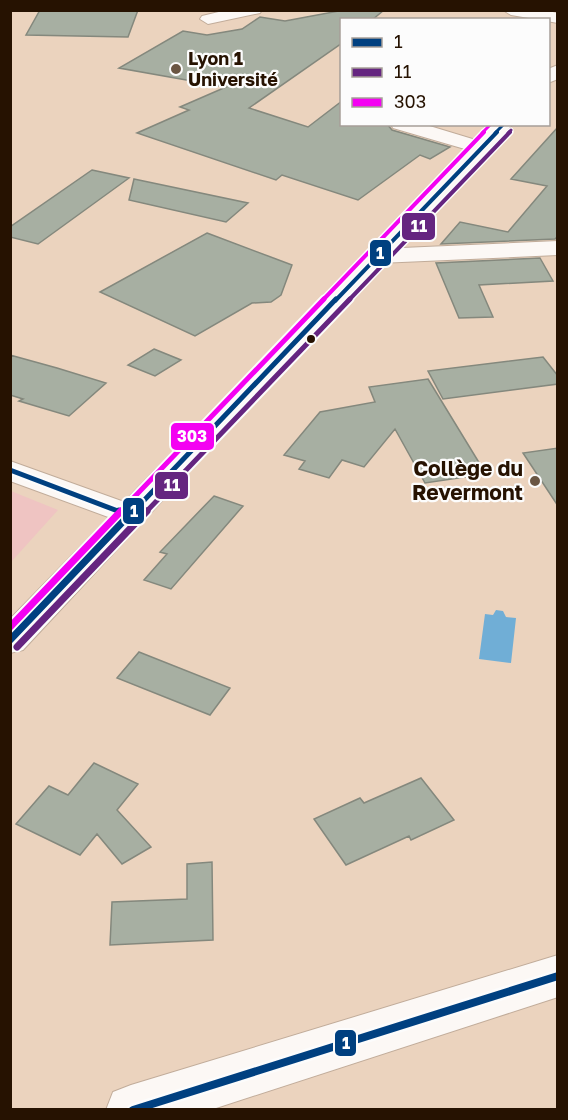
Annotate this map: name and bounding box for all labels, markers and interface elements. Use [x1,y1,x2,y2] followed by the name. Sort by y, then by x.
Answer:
[340,18,550,126] legend
[394,30,403,52] text: 1
[188,47,278,90] place label: Lyon 1 Université
[394,60,412,82] text: 11
[169,62,183,76] marker: Lyon 1 Université
[394,90,426,112] text: 303
[401,212,436,241] line badge: 11
[411,216,427,236] text: 11
[369,239,392,267] line badge: 1
[376,243,384,263] text: 1
[305,333,317,345] unlabelled marker
[170,422,215,451] line badge: 303
[177,426,207,446] text: 303
[412,455,523,505] place label: Collège du Revermont
[154,471,189,500] line badge: 11
[528,474,542,488] marker: Collège du Revermont
[164,475,180,495] text: 11
[122,497,145,525] line badge: 1
[130,501,138,521] text: 1
[334,1029,357,1057] line badge: 1
[342,1033,350,1053] text: 1

